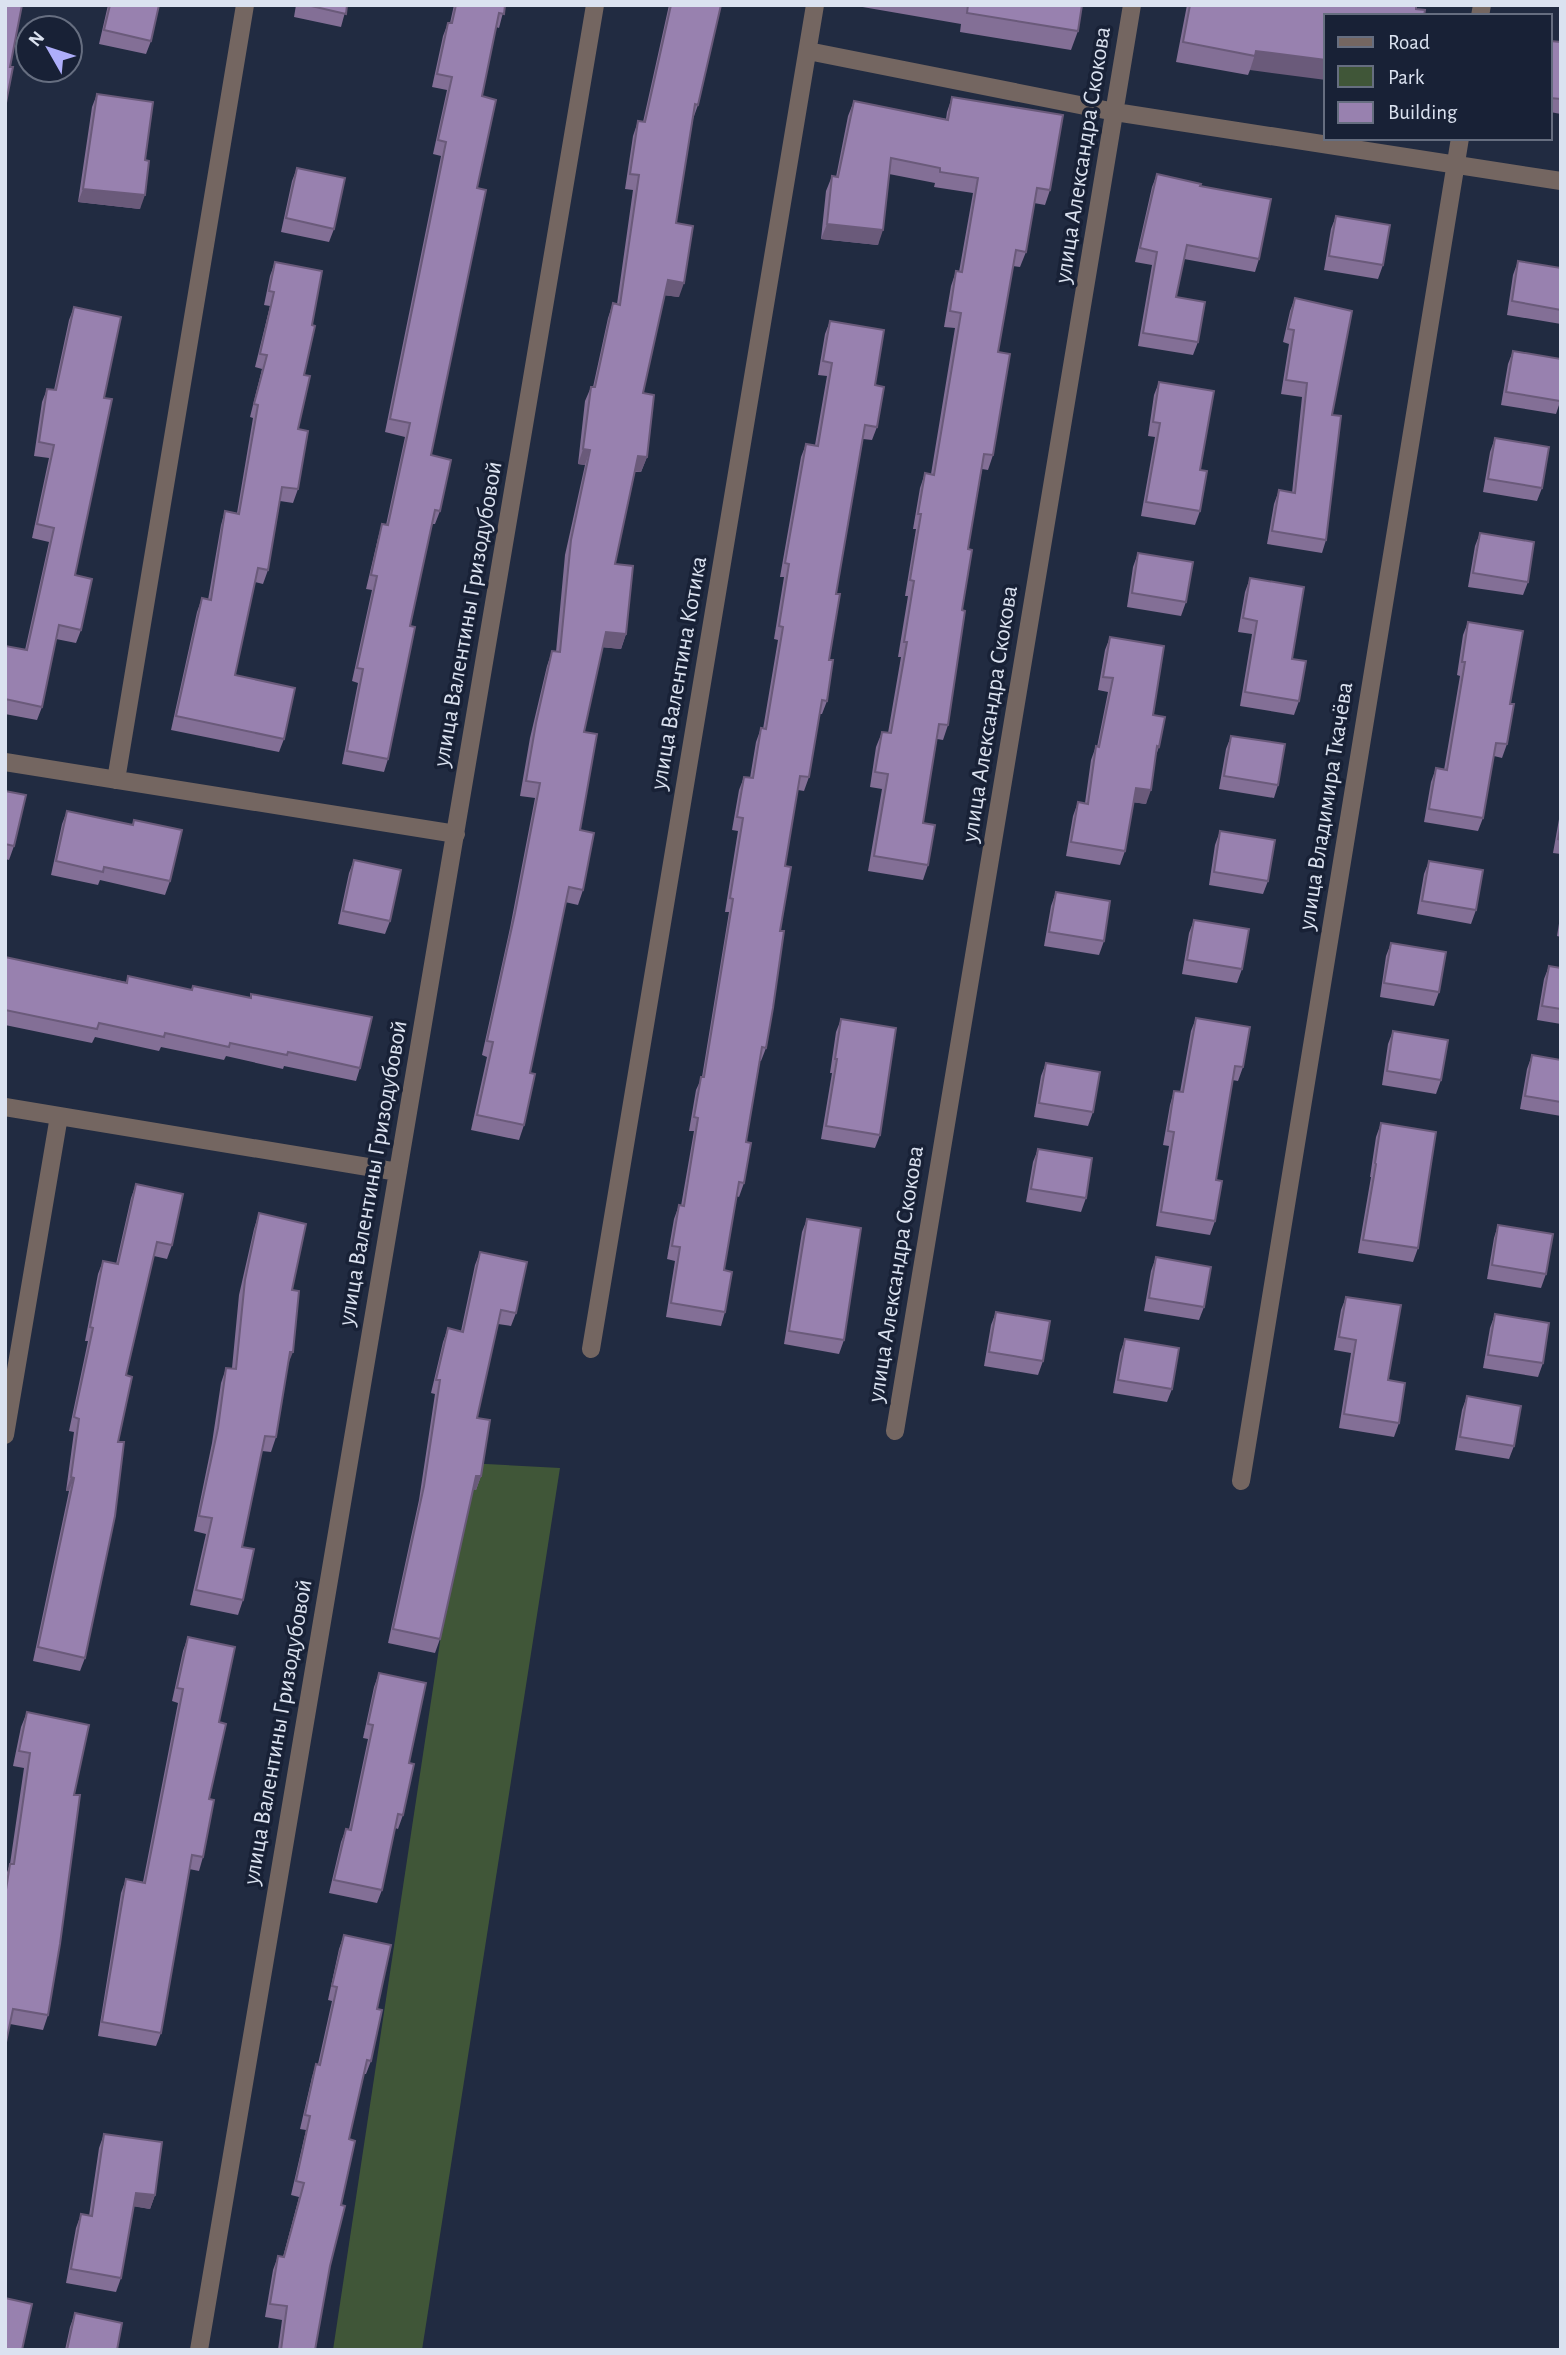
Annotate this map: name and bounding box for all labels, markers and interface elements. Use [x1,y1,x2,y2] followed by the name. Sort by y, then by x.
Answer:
[14,14,84,84] north arrow
[1324,14,1552,140] legend
[1051,25,1115,286] street label: улица Александра Скокова
[25,28,48,50] text: N
[1388,32,1430,53] text: Road
[1388,67,1425,88] text: Park
[1388,102,1458,123] text: Building
[429,459,507,770] street label: улица Валентины Гризодубовой
[646,554,711,793] street label: улица Валентина Котика
[958,584,1022,845] street label: улица Александра Скокова
[1294,680,1357,933] street label: улица Владимира Ткачёва
[334,1018,412,1329] street label: улица Валентины Гризодубовой
[864,1144,928,1405] street label: улица Александра Скокова
[239,1577,317,1888] street label: улица Валентины Гризодубовой

